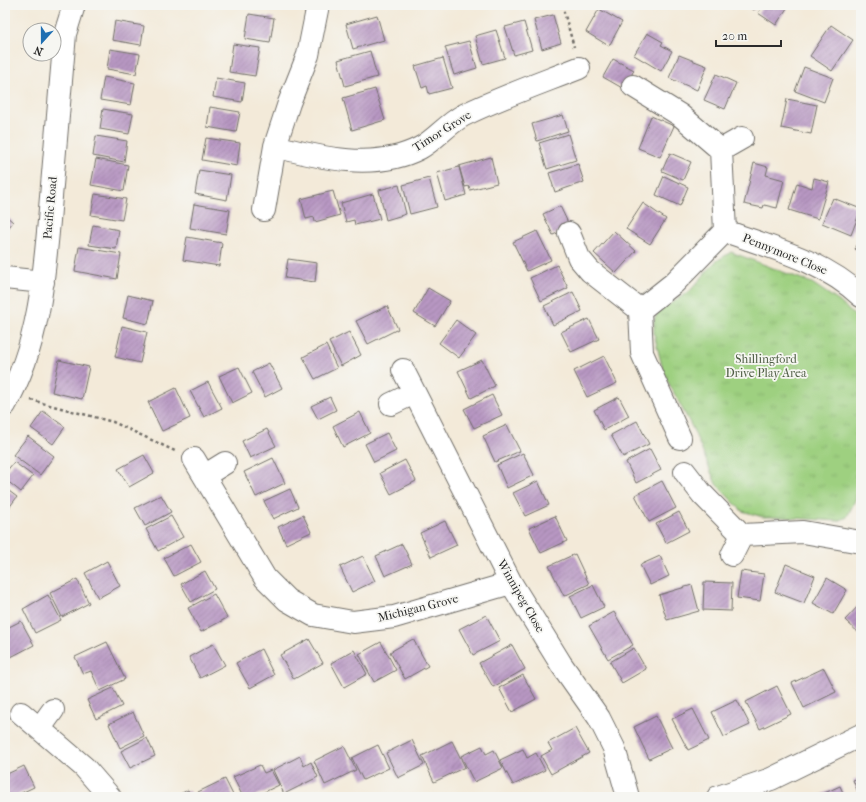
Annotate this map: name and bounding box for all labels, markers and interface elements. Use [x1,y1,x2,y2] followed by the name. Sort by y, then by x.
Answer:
[22,22,62,62] north arrow
[716,22,781,48] scale bar
[722,29,747,43] text: 20 m
[32,43,45,58] text: N
[410,108,474,154] street label: Timor Grove
[40,176,60,240] street label: Pacific Road
[741,231,829,277] street label: Pennymore Close
[725,352,807,380] park label: Shillingford Drive Play Area
[494,556,548,635] street label: Winnipeg Close
[376,591,460,625] street label: Michigan Grove

